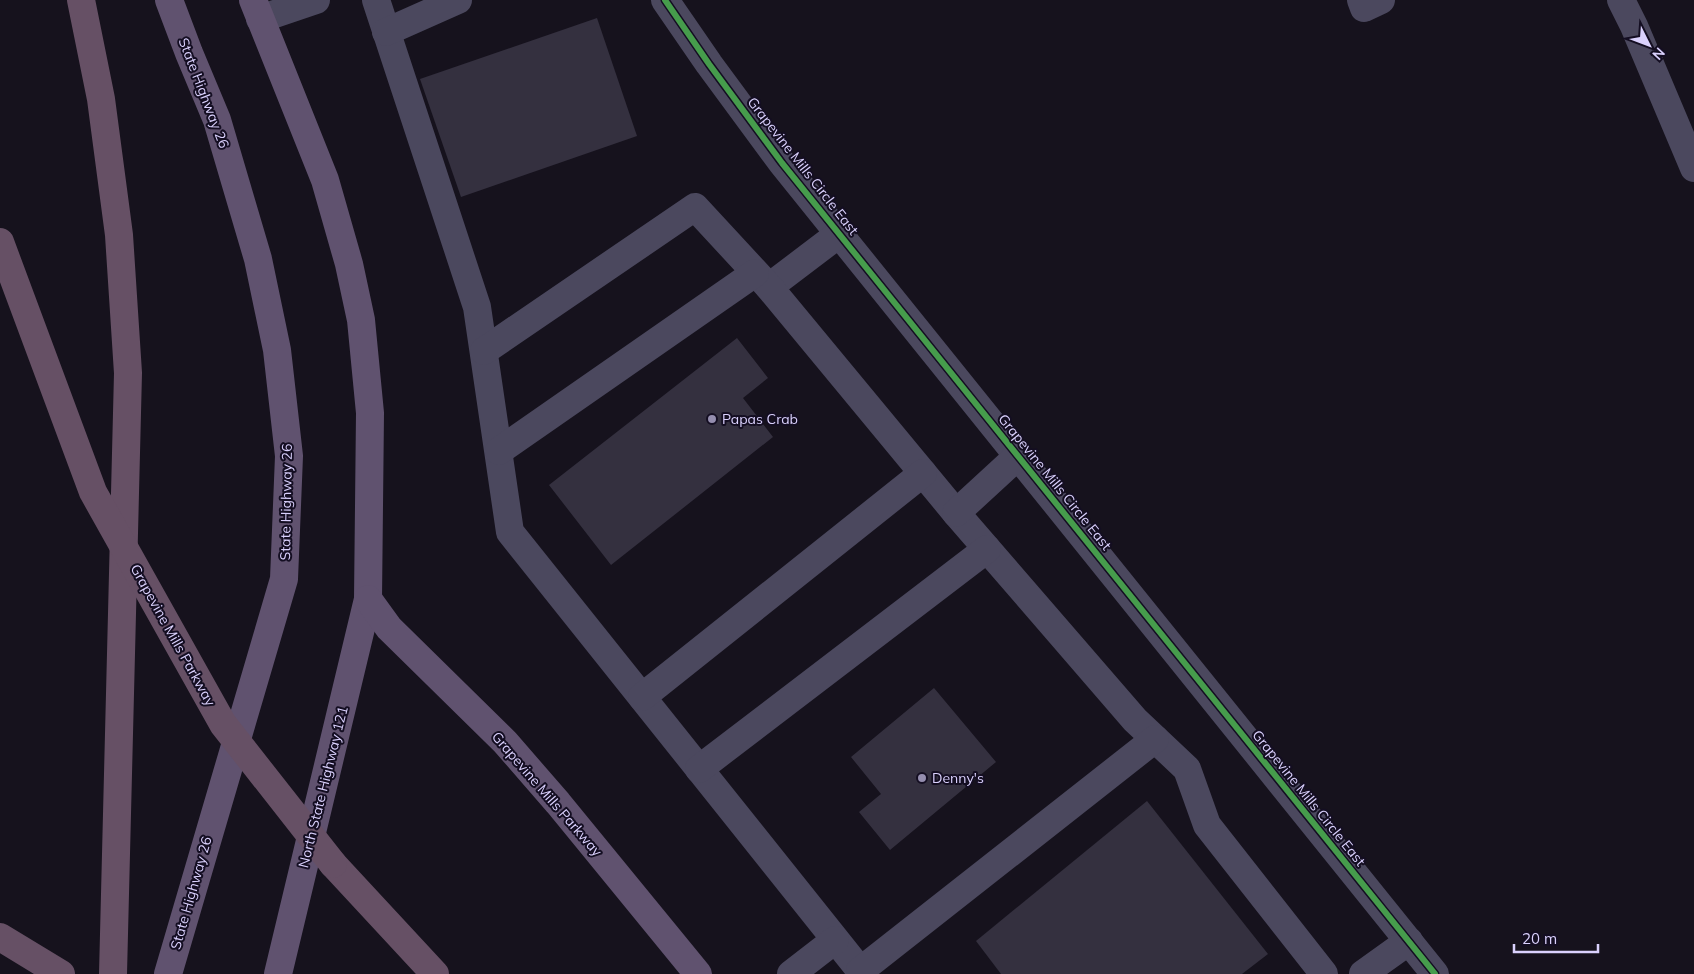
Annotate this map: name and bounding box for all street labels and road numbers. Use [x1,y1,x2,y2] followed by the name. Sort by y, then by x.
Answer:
[175,35,233,151] street label: State Highway 26
[744,93,863,239] street label: Grapevine Mills Circle East
[994,410,1116,554] street label: Grapevine Mills Circle East
[276,443,296,561] street label: State Highway 26
[126,561,220,710] street label: Grapevine Mills Parkway
[294,704,352,870] street label: North State Highway 121
[1248,726,1370,870] street label: Grapevine Mills Circle East
[488,728,606,860] street label: Grapevine Mills Parkway
[166,834,216,952] street label: State Highway 26

